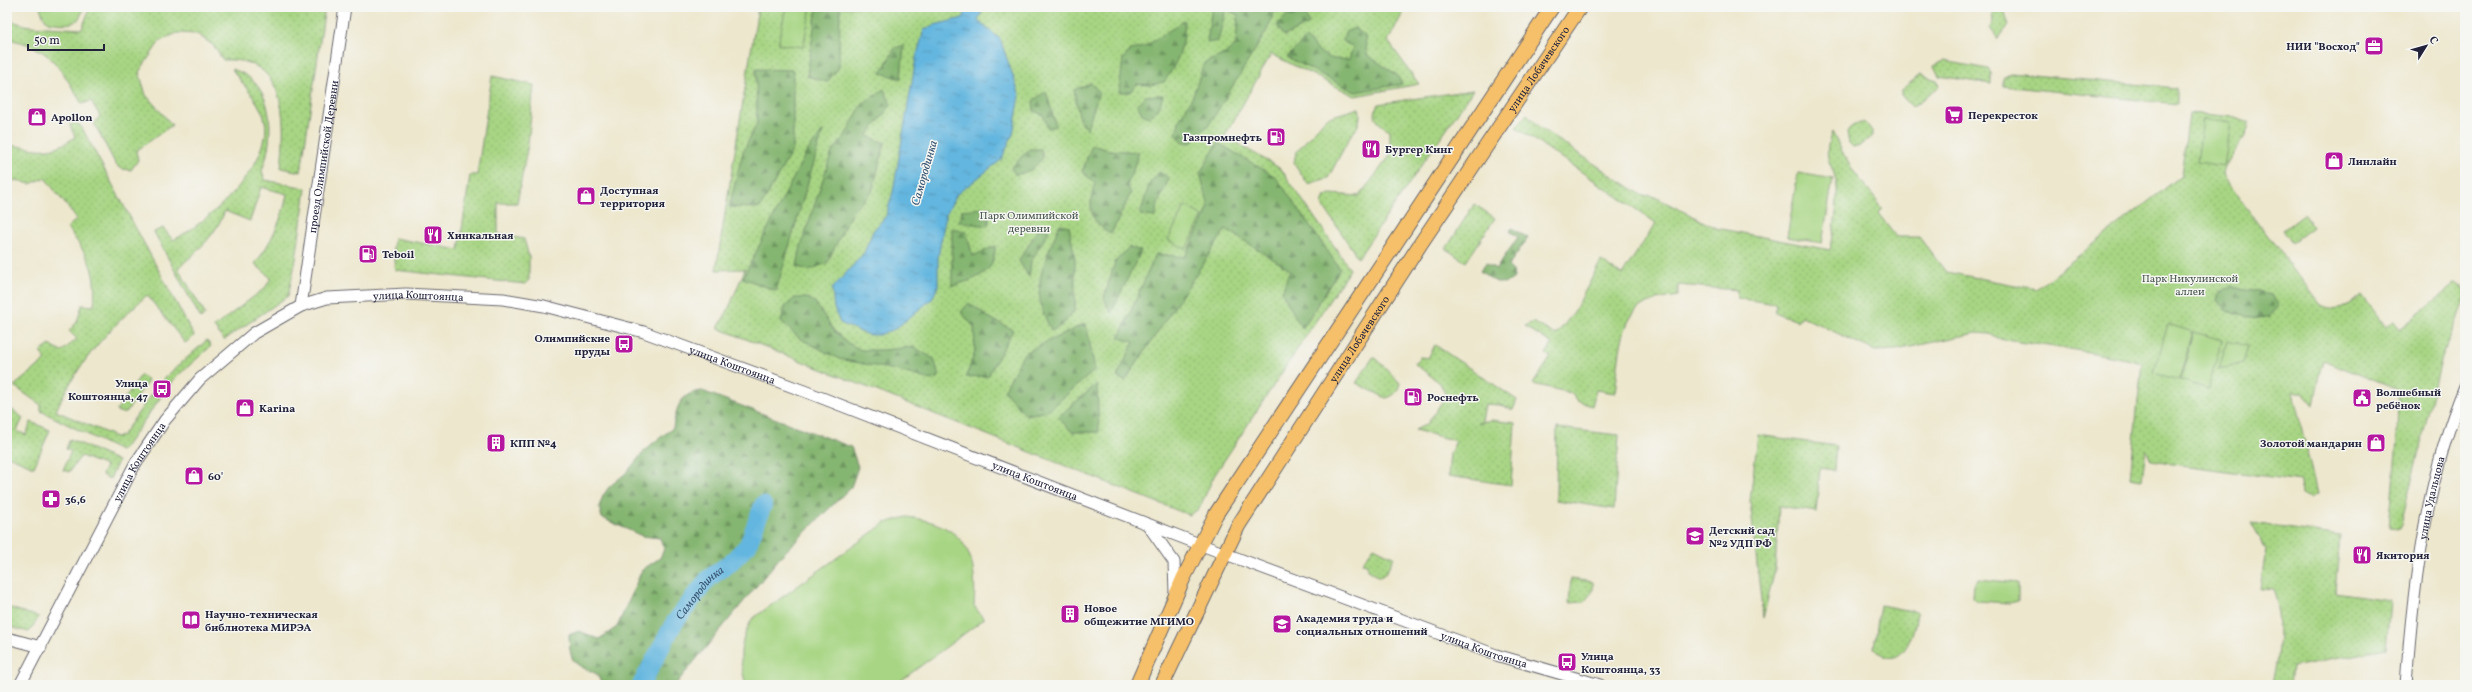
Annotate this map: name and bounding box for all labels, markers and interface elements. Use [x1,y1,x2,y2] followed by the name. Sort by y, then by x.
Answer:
[1505,24,1574,116] street label: улица Лобачевского
[28,26,104,52] scale bar
[2406,26,2446,66] north arrow
[34,33,60,49] text: 50 m
[2425,34,2441,48] text: С
[2363,35,2385,57] office icon: НИИ "Восход"
[2286,40,2360,55] place label: НИИ "Восход"
[306,79,343,234] street label: проезд Олимпийской Деревни
[1943,104,1965,126] supermarket icon: Перекресток
[26,106,48,128] shop icon: Apollon
[1968,109,2038,124] place label: Перекресток
[51,111,93,126] place label: Apollon
[1265,126,1287,148] fuel station icon: Газпромнефть
[1183,131,1262,146] place label: Газпромнефть
[1360,138,1382,160] restaurant icon: Бургер Кинг
[908,139,942,208] water label: Самородинка
[1385,143,1454,158] place label: Бургер Кинг
[2323,150,2345,172] shop icon: Линлайн
[2348,155,2397,170] place label: Линлайн
[600,184,665,212] place label: Доступная территория
[575,185,597,207] shop icon: Доступная территория
[980,209,1079,237] park label: Парк Олимпийской деревни
[422,224,444,246] restaurant icon: Хинкальная
[447,229,514,244] place label: Хинкальная
[357,243,379,265] fuel station icon: Teboil
[382,248,415,263] place label: Teboil
[2142,272,2239,300] park label: Парк Никулинской аллеи
[373,288,464,306] street label: улица Коштоянца
[1327,293,1394,386] street label: улица Лобачевского
[534,332,610,360] place label: Олимпийские пруды
[613,333,635,355] bus stop icon: Олимпийские пруды
[687,343,778,389] street label: улица Коштоянца
[68,377,148,405] place label: Улица Коштоянца, 47
[151,378,173,400] bus stop icon: Улица Коштоянца, 47
[1402,386,1424,408] fuel station icon: Роснефть
[2376,386,2441,414] place label: Волшебный ребёнок
[2351,387,2373,409] public building icon: Волшебный ребёнок
[1427,391,1479,406] place label: Роснефть
[234,397,256,419] shop icon: Karina
[259,402,295,417] place label: Karina
[110,419,171,505] street label: улица Коштоянца
[485,432,507,454] building icon: КПП №4
[2365,432,2387,454] shop icon: Золотой мандарин
[510,437,557,452] place label: КПП №4
[2260,437,2362,452] place label: Золотой мандарин
[2416,454,2450,541] street label: улица Удальцова
[989,458,1080,505] street label: улица Коштоянца
[183,465,205,487] shop icon: 60'
[208,470,223,485] place label: 60'
[40,488,62,510] pharmacy icon: 36,6
[65,493,86,508] place label: 36,6
[1709,524,1775,552] place label: Детский сад №2 УДП РФ
[1684,525,1706,547] school or university icon: Детский сад №2 УДП РФ
[2351,544,2373,566] restaurant icon: Якитория
[2376,549,2430,564] place label: Якитория
[672,563,728,624] water label: Самородинка
[1084,602,1194,630] place label: Новое общежитие МГИМО
[1059,603,1081,625] building icon: Новое общежитие МГИМО
[205,608,318,636] place label: Научно-техническая библиотека МИРЭА
[180,609,202,631] library icon: Научно-техническая библиотека МИРЭА
[1296,612,1428,640] place label: Академия труда и социальных отношений
[1271,613,1293,635] school or university icon: Академия труда и социальных отношений
[1438,629,1529,673] street label: улица Коштоянца
[1581,650,1661,678] place label: Улица Коштоянца, 33
[1556,651,1578,673] bus stop icon: Улица Коштоянца, 33

